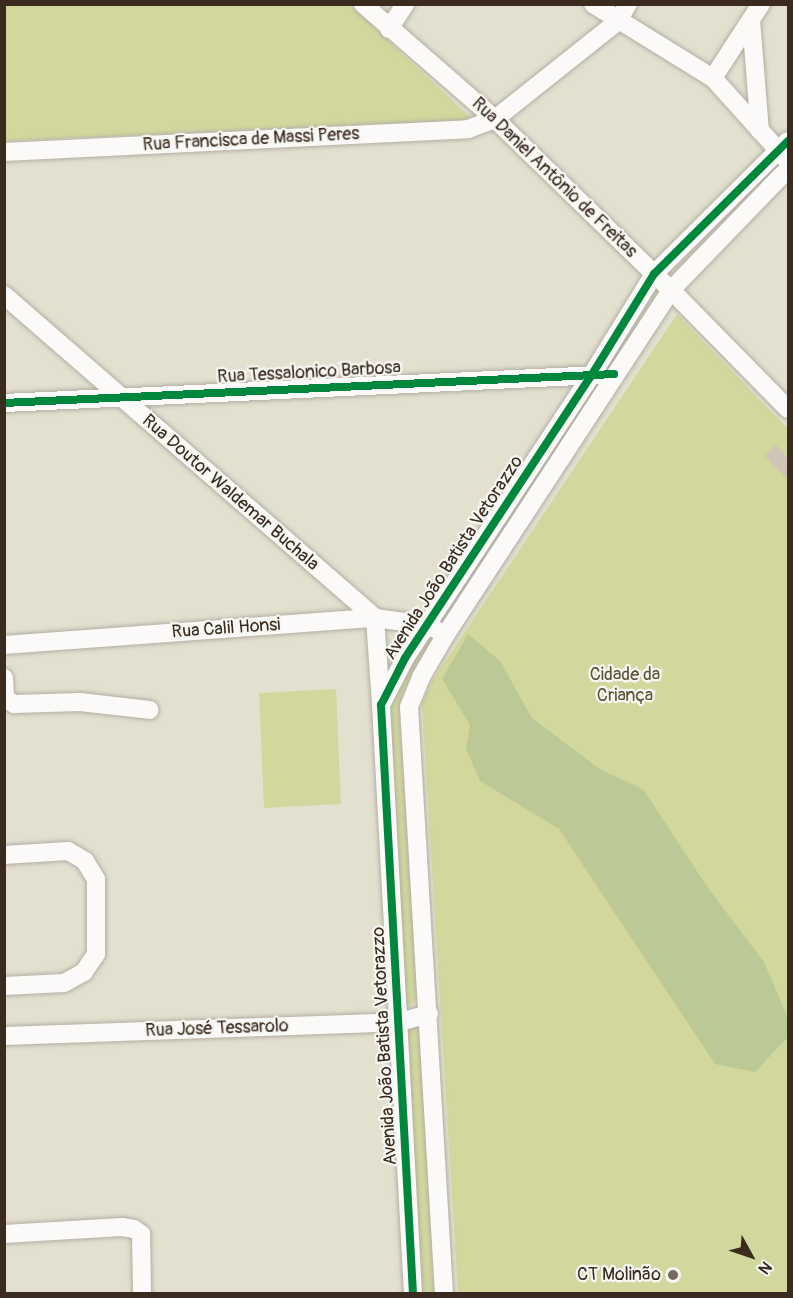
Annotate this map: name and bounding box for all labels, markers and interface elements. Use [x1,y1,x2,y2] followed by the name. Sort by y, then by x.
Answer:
[467,93,641,263] street label: Rua Daniel Antônio de Freitas
[142,124,360,156] street label: Rua Francisca de Massi Peres
[217,357,401,389] street label: Rua Tessalonico Barbosa
[137,410,323,576] street label: Rua Doutor Waldemar Buchala
[380,452,528,664] street label: Avenida João Batista Vetorazzo
[171,614,281,644] street label: Rua Calil Honsi
[590,665,660,708] park label: Cidade da Criança
[368,926,402,1166] street label: Avenida João Batista Vetorazzo
[145,1016,289,1042] street label: Rua José Tessarolo
[721,1226,781,1286] north arrow
[754,1257,776,1278] text: N
[577,1264,661,1286] place label: CT Molinão
[666,1268,680,1282] marker: CT Molinão

